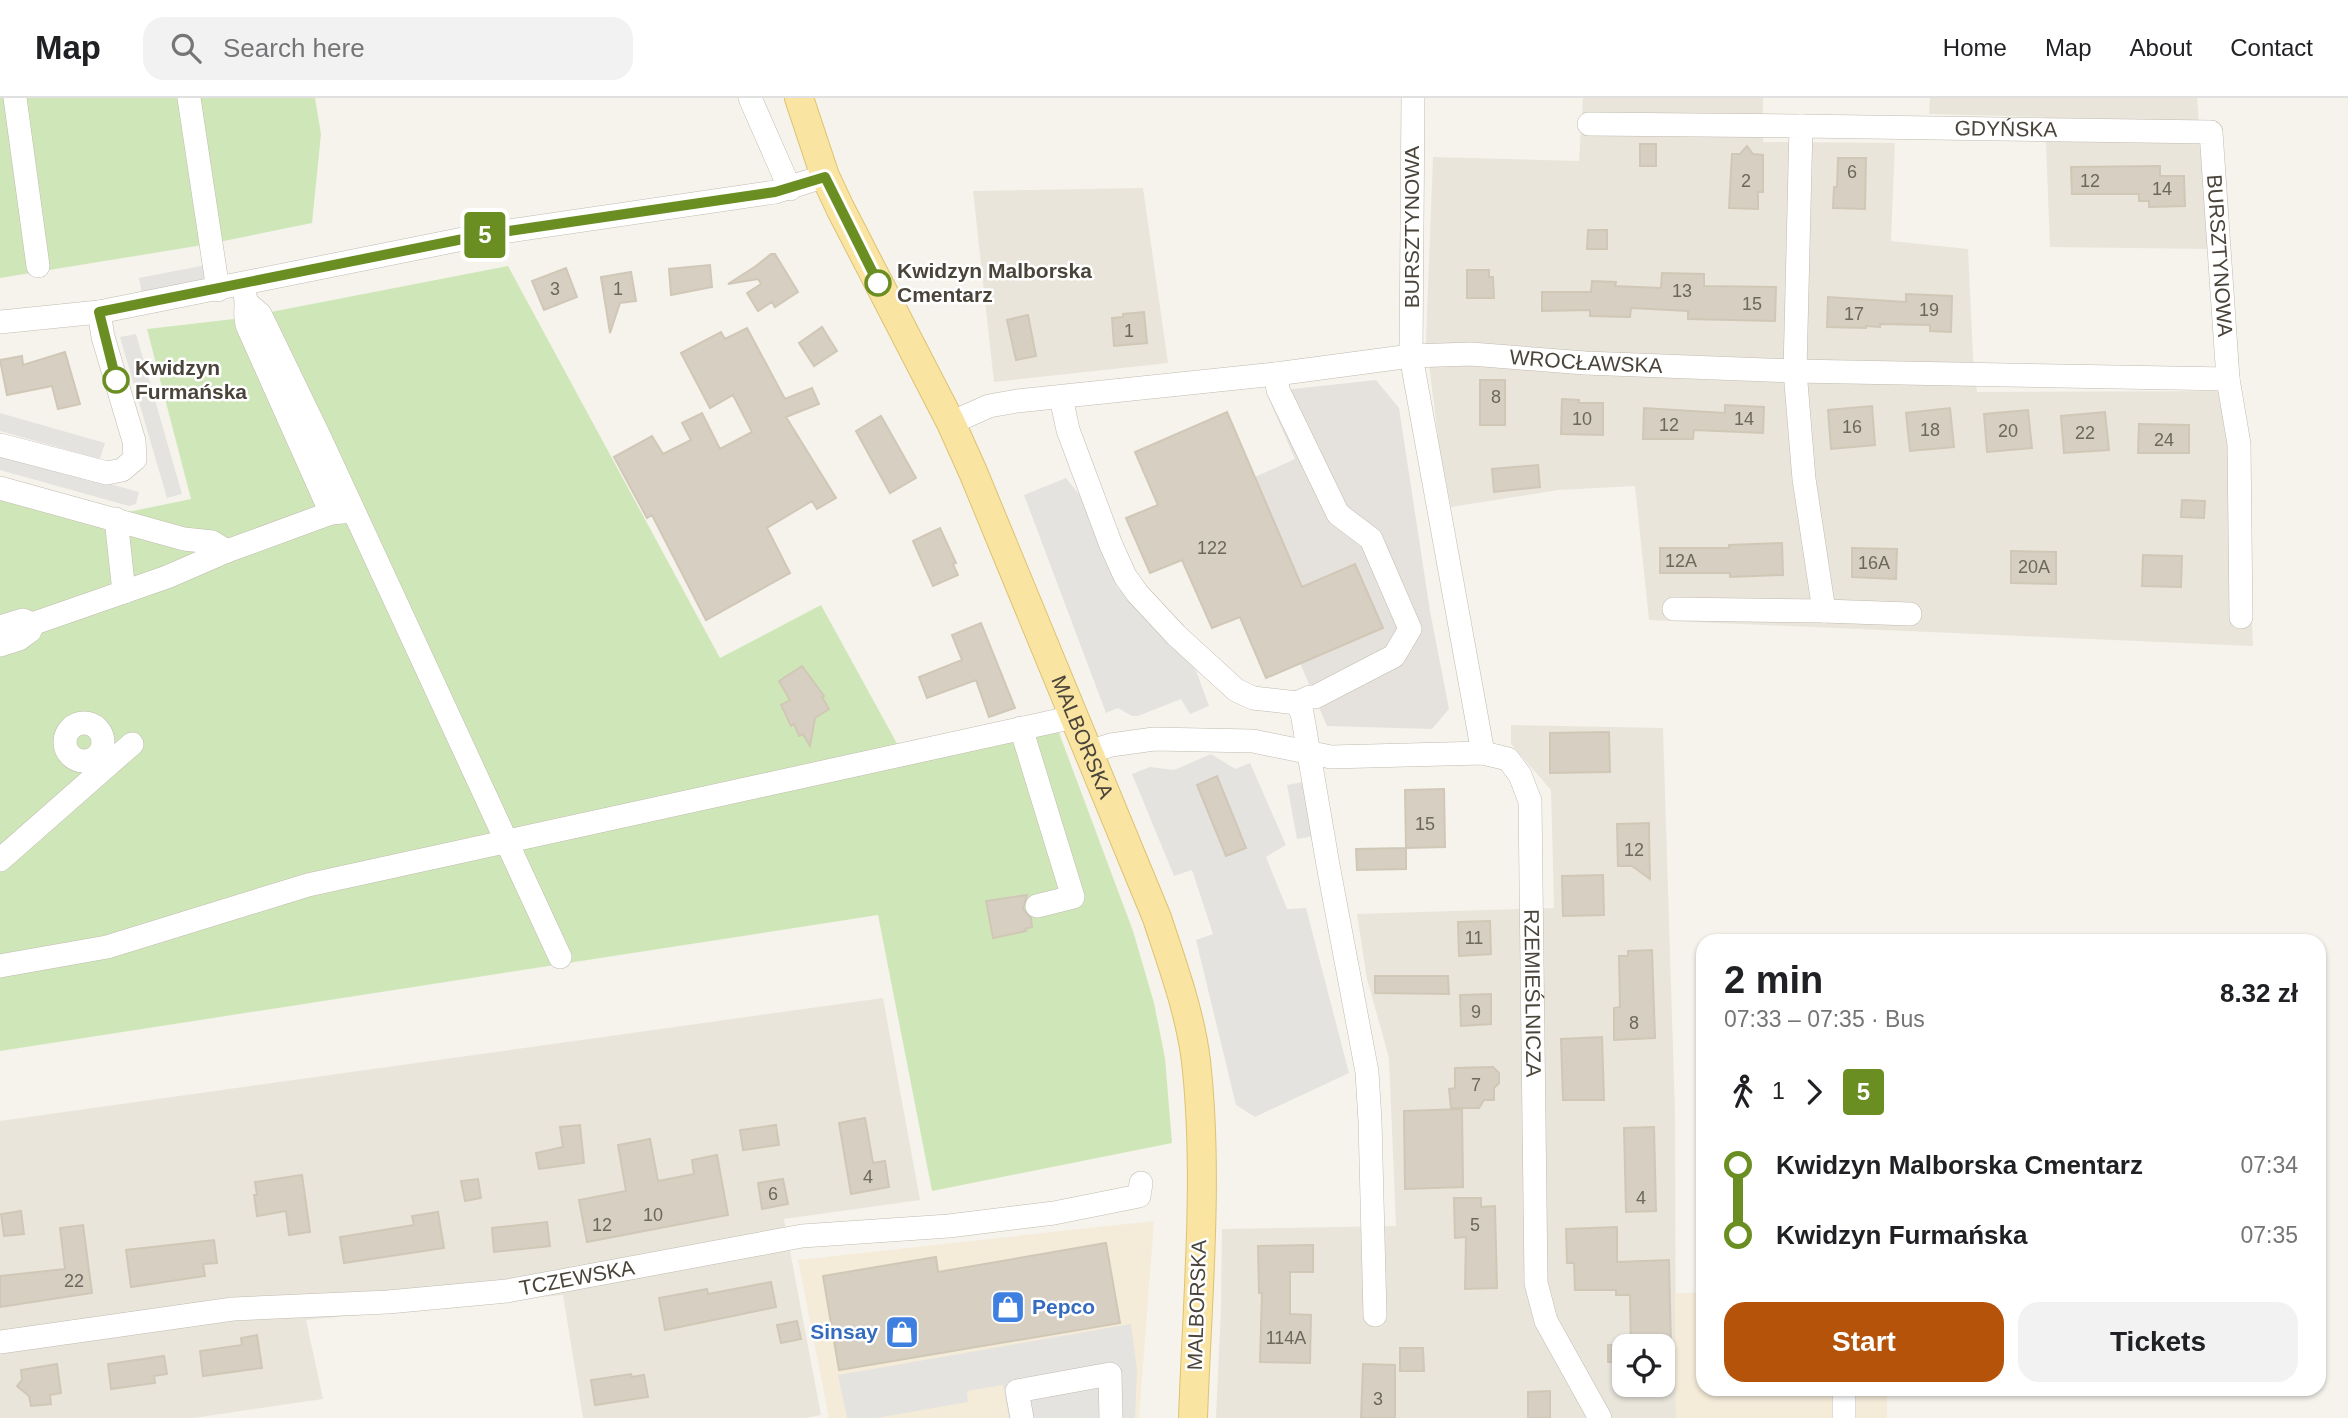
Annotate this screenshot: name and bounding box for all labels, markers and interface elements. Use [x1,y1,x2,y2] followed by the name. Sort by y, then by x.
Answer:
[143,17,633,80] search box
[35,29,101,66] text: Map
[167,29,205,67] icon: search
[223,33,365,63] text: Search here
[1943,34,2007,61] text: Home
[2045,34,2092,61] text: Map
[2130,34,2192,61] text: About
[2230,34,2313,61] text: Contact
[1954,116,2058,141] street label: GDYŃSKA
[1400,146,1423,308] street label: BURSZTYNOWA
[1847,162,1857,182] house number: 6
[1741,171,1751,191] house number: 2
[2080,171,2100,191] house number: 12
[2203,174,2237,338] street label: BURSZTYNOWA
[2152,179,2172,199] house number: 14
[462,212,508,258] line badge: 5
[478,221,492,248] text: 5
[897,259,1092,306] place label: Kwidzyn Malborska Cmentarz
[865,270,891,296] marker: Kwidzyn Malborska Cmentarz
[550,279,560,299] house number: 3
[613,279,623,299] house number: 1
[1672,281,1692,301] house number: 13
[1742,294,1762,314] house number: 15
[1919,300,1939,320] house number: 19
[1844,304,1864,324] house number: 17
[1124,321,1134,341] house number: 1
[1509,345,1663,377] street label: WROCŁAWSKA
[135,356,247,403] place label: Kwidzyn Furmańska
[103,367,129,393] marker: Kwidzyn Furmańska
[1491,387,1501,407] house number: 8
[1572,409,1592,429] house number: 10
[1734,409,1754,429] house number: 14
[1659,415,1679,435] house number: 12
[1842,417,1862,437] house number: 16
[1920,420,1940,440] house number: 18
[1998,421,2018,441] house number: 20
[2075,423,2095,443] house number: 22
[2154,430,2174,450] house number: 24
[1197,538,1227,558] house number: 122
[1665,551,1697,571] house number: 12A
[1858,553,1890,573] house number: 16A
[2018,557,2050,577] house number: 20A
[1047,672,1118,802] street label: MALBORSKA
[1415,814,1435,834] house number: 15
[1624,840,1644,860] house number: 12
[1520,909,1545,1077] street label: RZEMIEŚLNICZA
[1465,928,1483,948] house number: 11
[1724,959,1823,1001] text: 2 min
[2220,978,2298,1008] text: 8.32 zł
[1471,1002,1481,1022] house number: 9
[1724,1006,1925,1032] text: 07:33 – 07:35 · Bus
[1629,1013,1639,1033] house number: 8
[1724,1073,1762,1111] icon: walk
[1795,1073,1833,1111] icon: forward
[1471,1075,1481,1095] house number: 7
[1772,1078,1785,1104] text: 1
[1857,1078,1870,1105] text: 5
[1776,1150,2143,1180] text: Kwidzyn Malborska Cmentarz
[2240,1152,2298,1178] text: 07:34
[863,1167,873,1187] house number: 4
[768,1184,778,1204] house number: 6
[1636,1188,1646,1208] house number: 4
[643,1205,663,1225] house number: 10
[592,1215,612,1235] house number: 12
[1470,1215,1480,1235] house number: 5
[1776,1220,2027,1250] text: Kwidzyn Furmańska
[2240,1222,2298,1248] text: 07:35
[1183,1239,1210,1371] street label: MALBORSKA
[517,1255,636,1299] street label: TCZEWSKA
[64,1271,84,1291] house number: 22
[989,1288,1027,1326] shop icon: Pepco
[1032,1295,1095,1318] place label: Pepco
[1724,1302,2004,1382] button: Start
[2018,1302,2298,1382] button: Tickets
[883,1313,921,1351] shop icon: Sinsay
[810,1320,878,1343] place label: Sinsay
[1266,1328,1306,1348] house number: 114A
[1612,1334,1675,1397] map controls
[1612,1334,1675,1397] button: locate
[1373,1389,1383,1409] house number: 3

